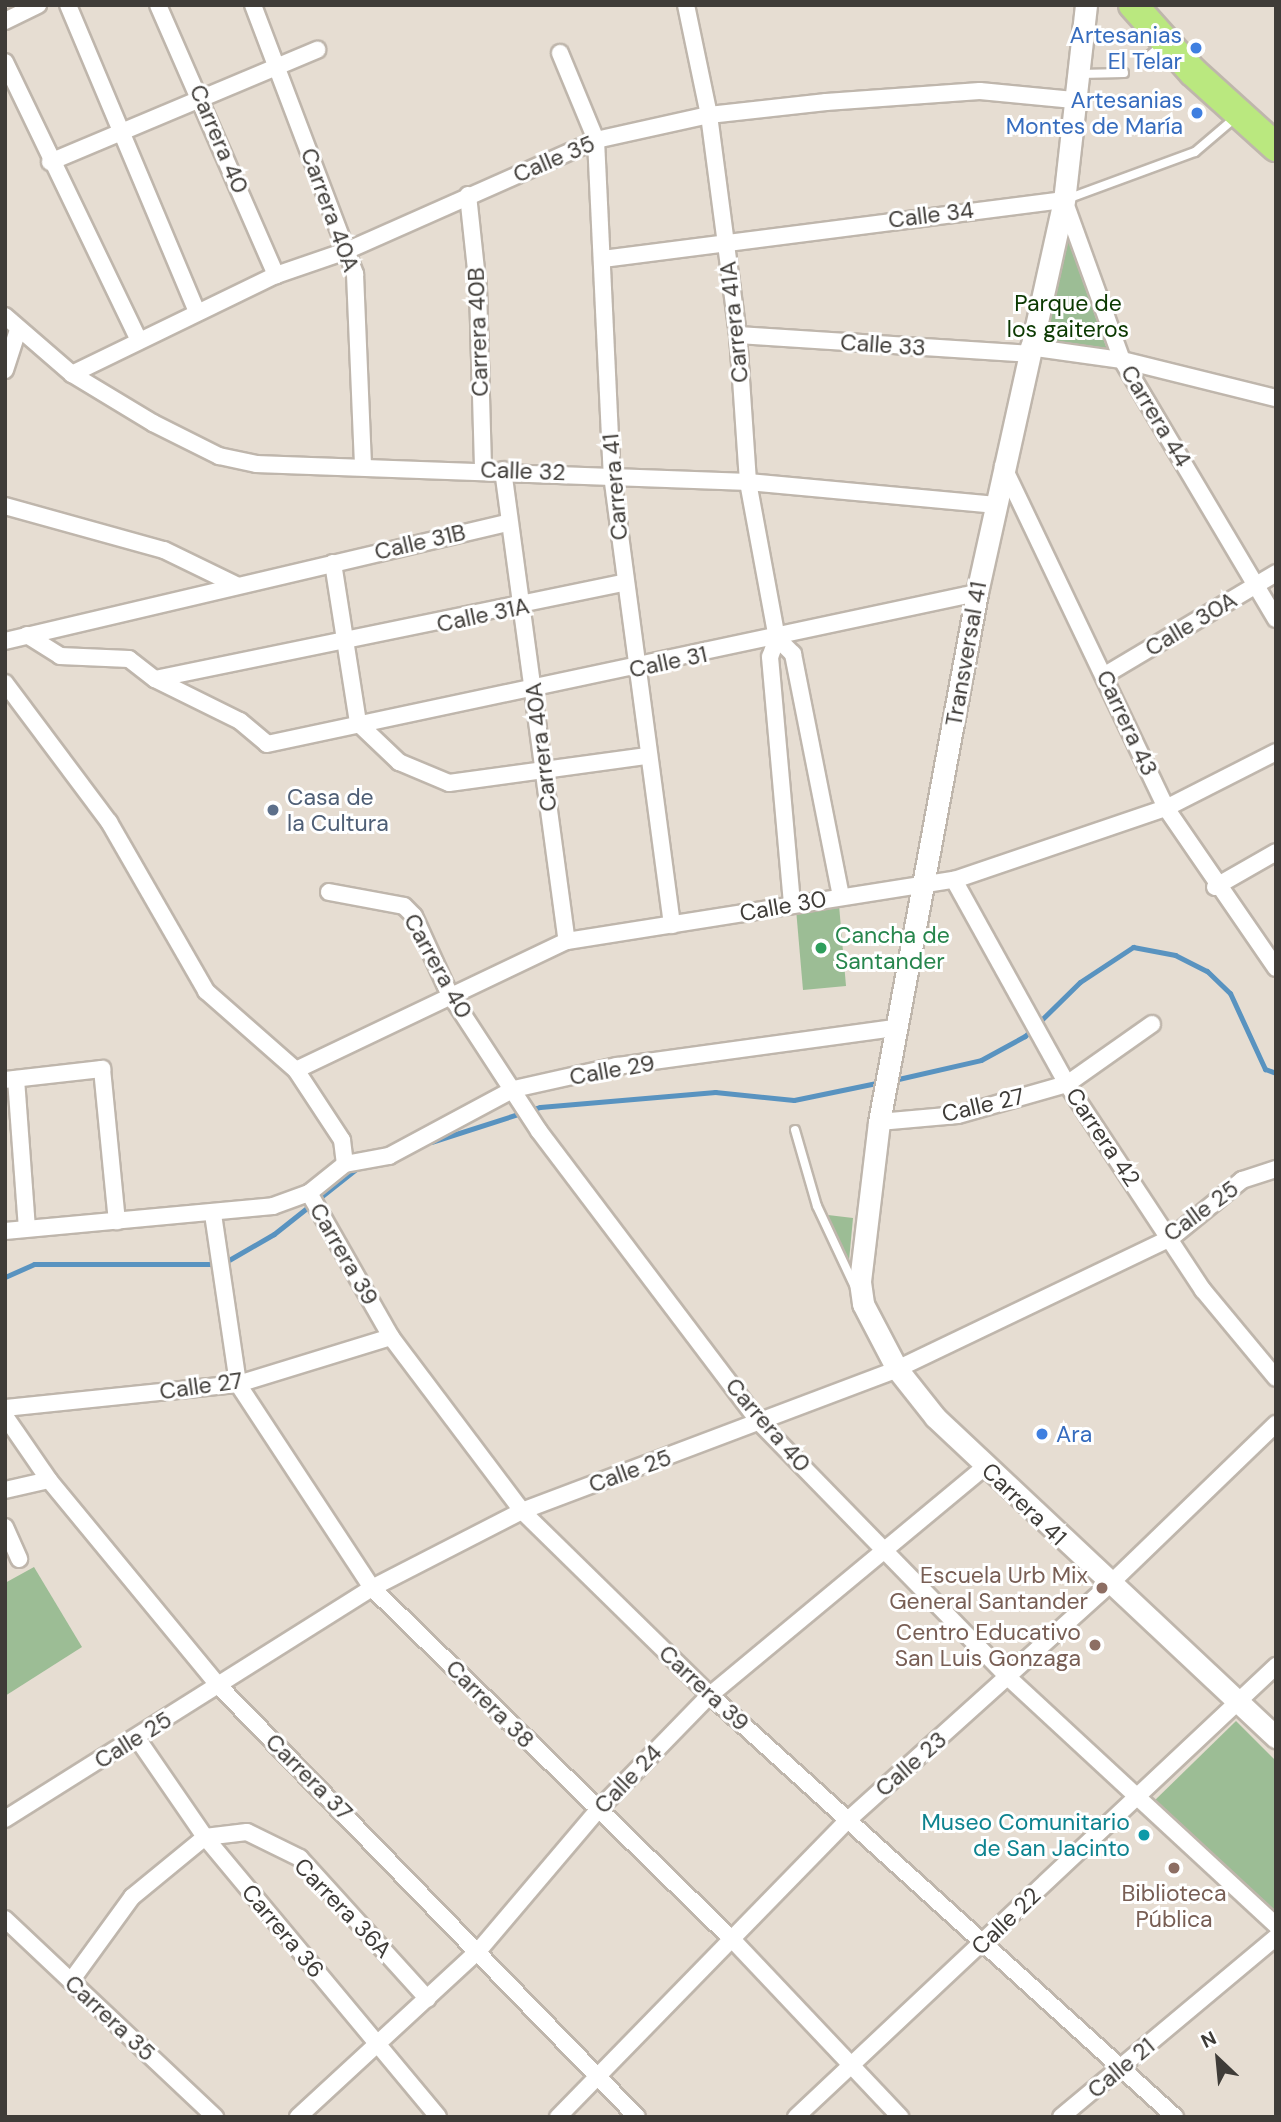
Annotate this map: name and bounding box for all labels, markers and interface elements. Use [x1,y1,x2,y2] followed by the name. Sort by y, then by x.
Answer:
[1070,21,1182,75] place label: Artesanias El Telar
[1188,40,1204,56] marker: Artesanias El Telar
[184,80,254,198] street label: Carrera 40
[1006,86,1183,140] place label: Artesanias Montes de María
[1189,105,1205,121] marker: Artesanias Montes de María
[509,129,599,189] street label: Calle 35
[295,144,365,276] street label: Carrera 40A
[887,196,975,234] street label: Calle 34
[714,260,754,384] street label: Carrera 41A
[462,267,494,397] street label: Carrera 40B
[1007,289,1129,343] park label: Parque de los gaiteros
[839,328,927,362] street label: Calle 33
[1115,360,1197,472] street label: Carrera 44
[597,433,633,541] street label: Carrera 41
[480,456,566,486] street label: Calle 32
[372,518,468,566] street label: Calle 31B
[940,580,992,728] street label: Transversal 41
[1140,586,1242,662] street label: Calle 30A
[434,592,532,638] street label: Calle 31A
[627,640,709,684] street label: Calle 31
[1091,666,1163,780] street label: Carrera 43
[519,681,563,813] street label: Carrera 40A
[287,783,389,837] place label: Casa de la Cultura
[265,802,281,818] marker: Casa de la Cultura
[737,885,829,927] street label: Calle 30
[398,909,478,1023] street label: Carrera 40
[835,921,950,975] place label: Cancha de Santander
[813,940,829,956] marker: Cancha de Santander
[567,1049,657,1091] street label: Calle 29
[939,1082,1027,1128] street label: Calle 27
[1060,1082,1146,1192] street label: Carrera 42
[1158,1175,1244,1247] street label: Calle 25
[304,1198,384,1310] street label: Carrera 39
[158,1367,244,1405] street label: Calle 27
[720,1372,816,1478] street label: Carrera 40
[1056,1420,1092,1448] place label: Ara
[1034,1426,1050,1442] marker: Ara
[585,1443,675,1499] street label: Calle 25
[976,1457,1072,1551] street label: Carrera 41
[889,1561,1088,1615] place label: Escuela Urb Mix General Santander
[1094,1580,1110,1596] marker: Escuela Urb Mix General Santander
[895,1618,1081,1672] place label: Centro Educativo San Luis Gonzaga
[1087,1637,1103,1653] marker: Centro Educativo San Luis Gonzaga
[653,1639,755,1737] street label: Carrera 39
[440,1654,540,1754] street label: Carrera 38
[89,1706,177,1774] street label: Calle 25
[870,1726,952,1802] street label: Calle 23
[260,1728,358,1826] street label: Carrera 37
[588,1739,668,1819] street label: Calle 24
[921,1808,1130,1862] place label: Museo Comunitario de San Jacinto
[1136,1827,1152,1843] marker: Museo Comunitario de San Jacinto
[289,1852,397,1964] street label: Carrera 36A
[1166,1860,1182,1876] marker: Biblioteca Pública
[236,1879,330,1983] street label: Carrera 36
[1121,1879,1227,1933] place label: Biblioteca Pública
[966,1882,1046,1960] street label: Calle 22
[59,1969,161,2067] street label: Carrera 35
[1183,2024,1253,2094] north arrow
[1197,2025,1220,2054] text: N
[1082,2032,1160,2104] street label: Calle 21

